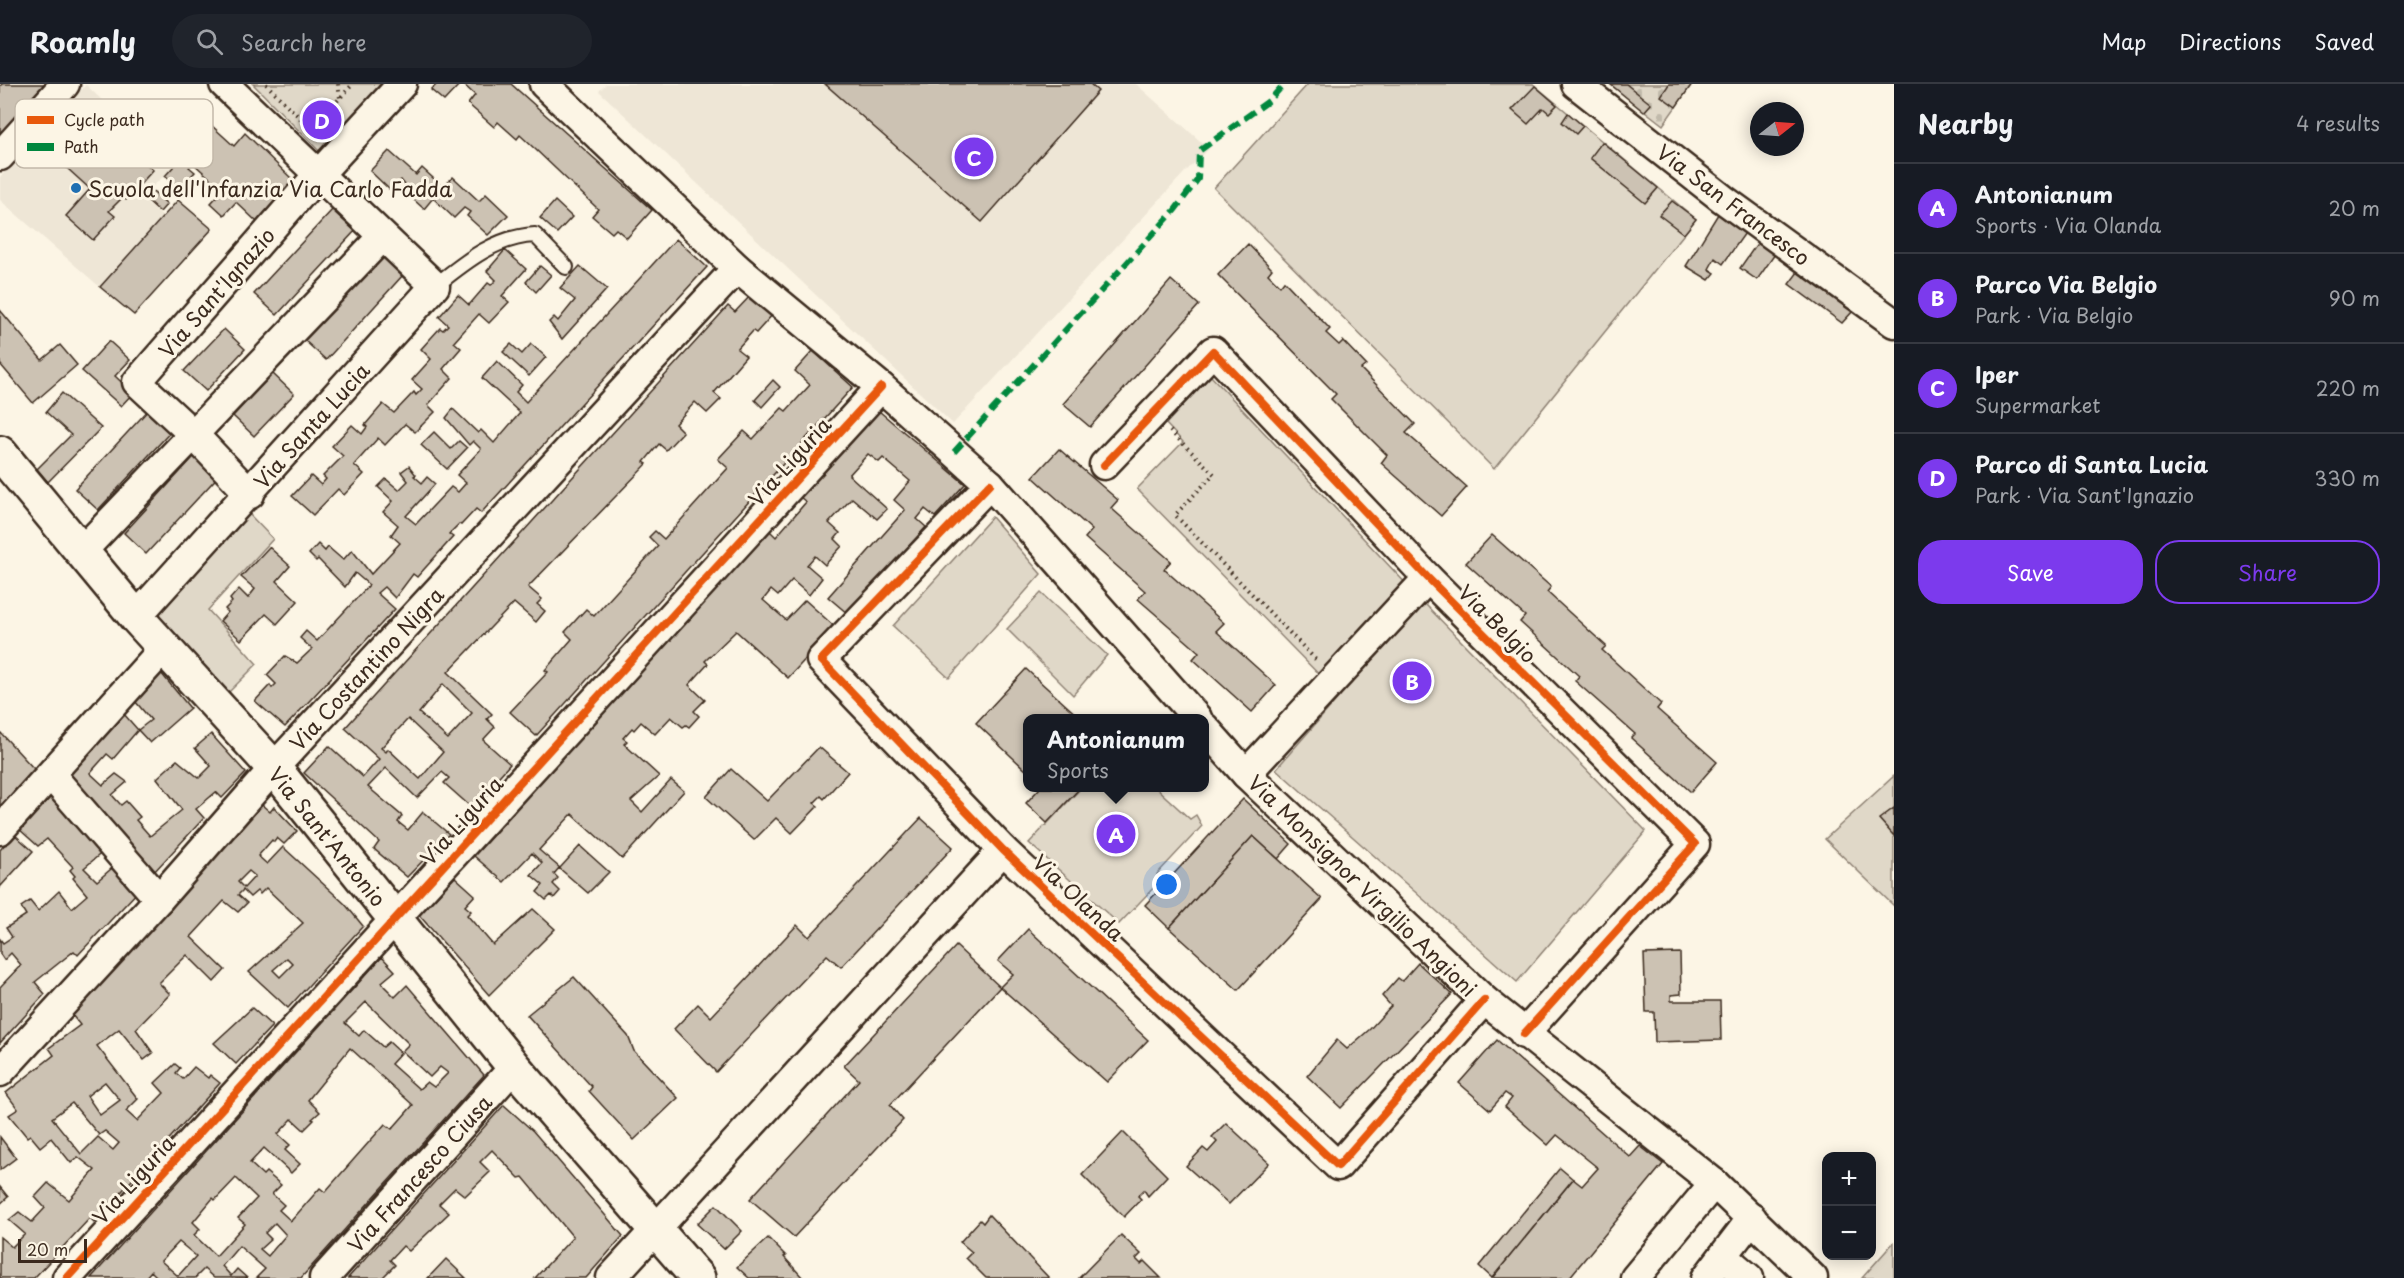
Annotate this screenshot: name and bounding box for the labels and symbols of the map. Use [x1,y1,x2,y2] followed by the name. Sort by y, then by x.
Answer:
[302,98,342,142] pin: D
[15,99,213,168] legend
[1750,102,1804,156] north arrow
[64,107,145,131] text: Cycle path
[64,134,99,158] text: Path
[954,134,994,180] pin: C
[1650,135,1818,273] street label: Via San Francesco
[88,172,453,204] place label: Scuola dell'Infanzia Via Carlo Fadda
[69,181,83,195] marker: Scuola dell'Infanzia Via Carlo Fadda
[150,220,282,364] street label: Via Sant'Ignazio
[245,354,377,495] street label: Via Santa Lucia
[740,409,838,513] street label: Via Liguria
[1451,576,1545,670] street label: Via Belgio
[281,579,451,757] street label: Via Costantino Nigra
[1392,658,1432,704] pin: B
[261,759,395,913] street label: Via Sant'Antonio
[1241,767,1485,1003] street label: Via Monsignor Virgilio Angioni
[412,768,510,872] street label: Via Liguria
[1096,812,1136,856] pin: A
[1026,846,1132,948] street label: Via Olanda
[1152,870,1181,899] your location
[339,1086,499,1259] street label: Via Francesco Ciusa
[84,1127,182,1231] street label: Via Liguria
[18,1236,87,1264] scale bar

